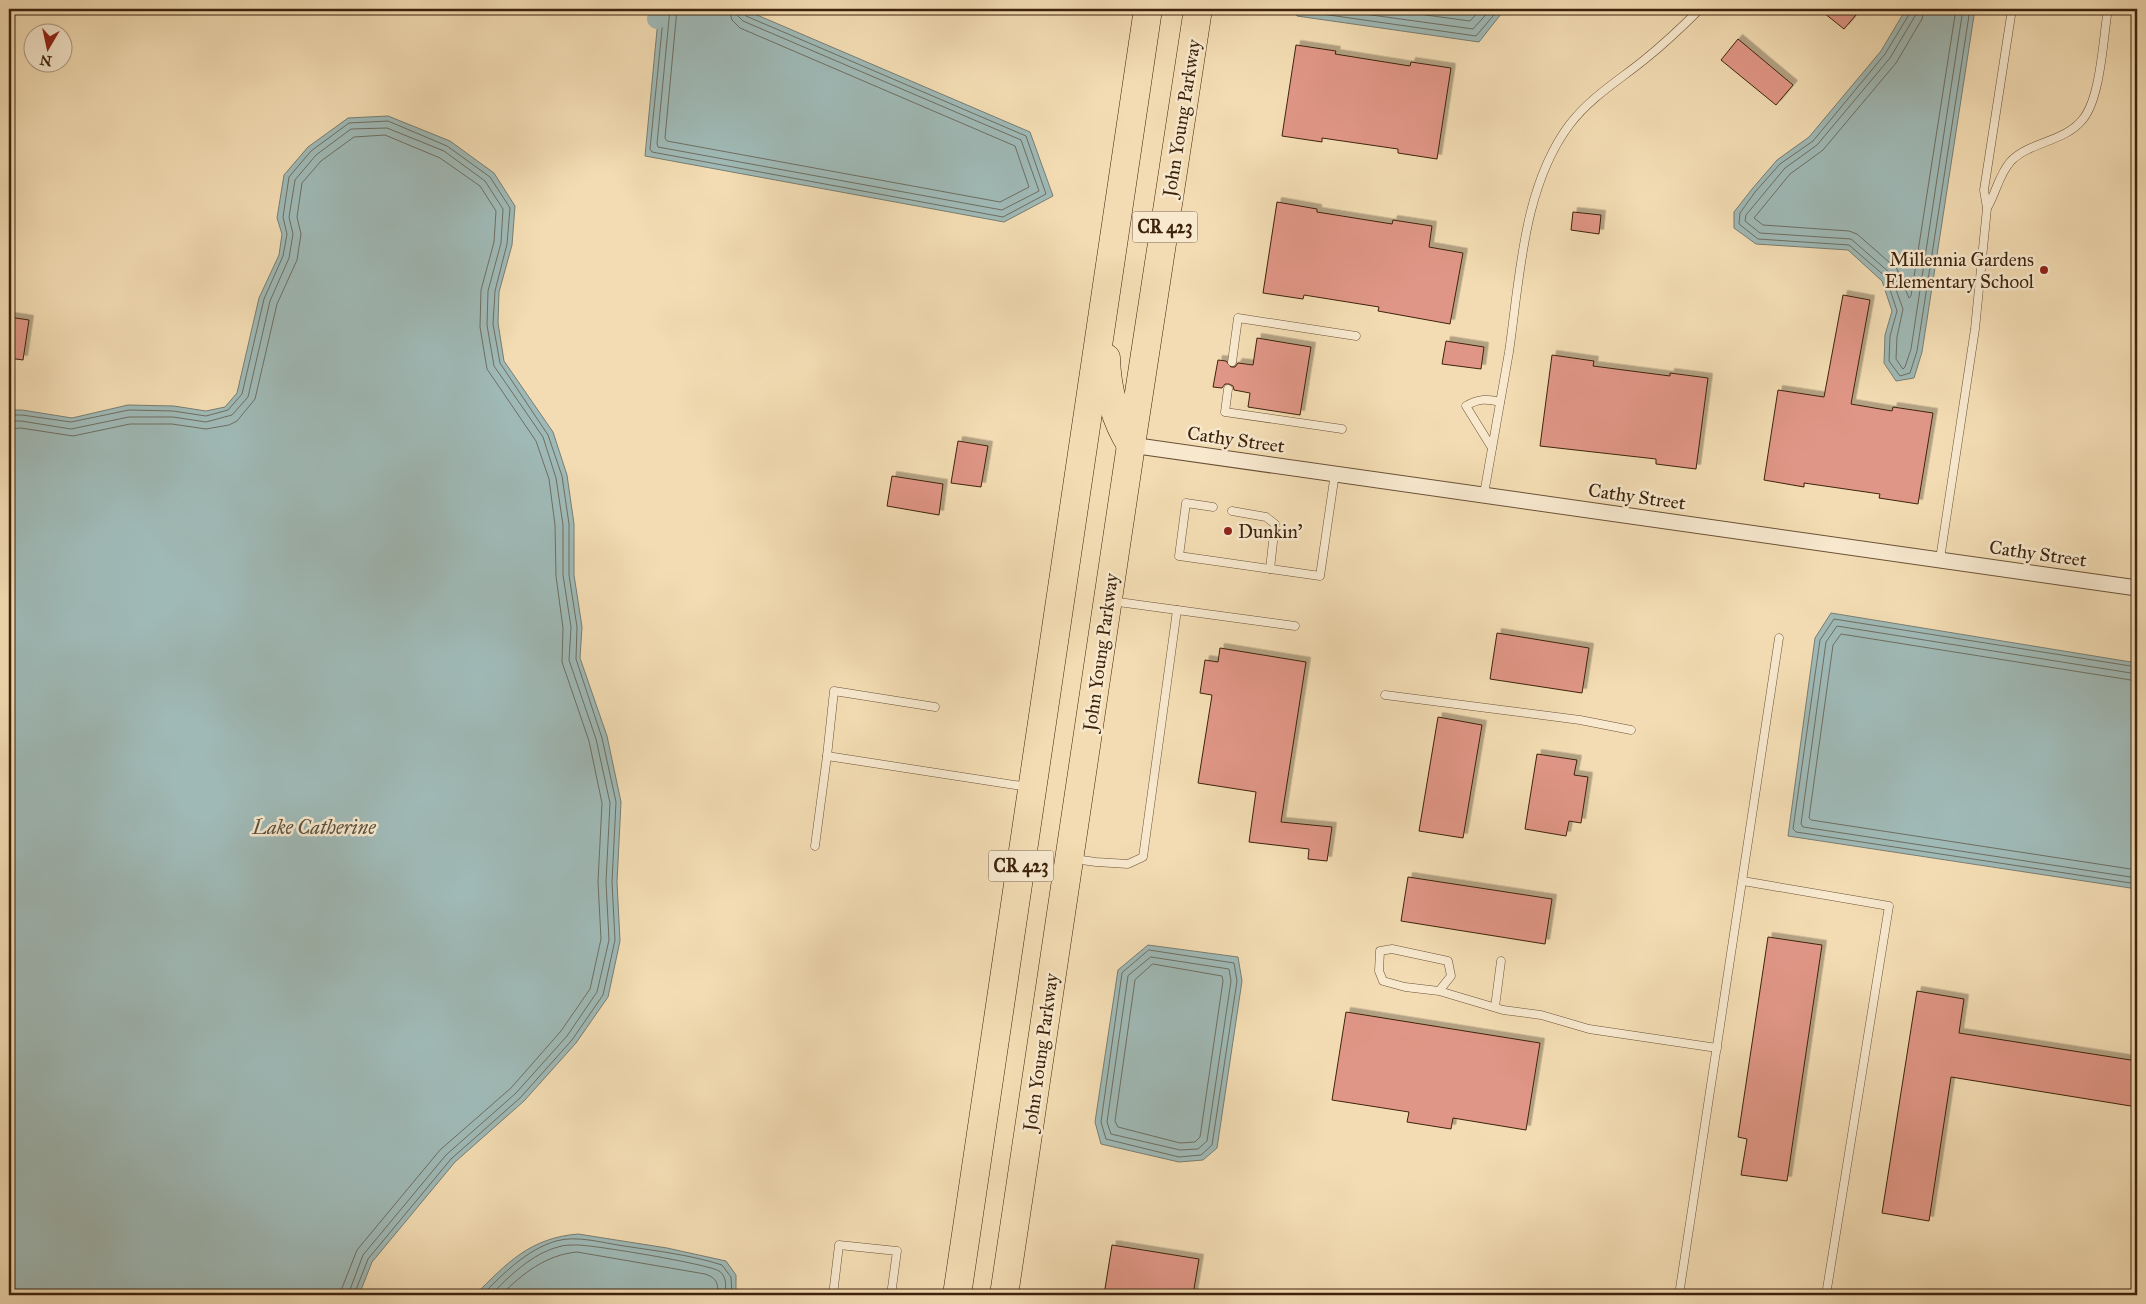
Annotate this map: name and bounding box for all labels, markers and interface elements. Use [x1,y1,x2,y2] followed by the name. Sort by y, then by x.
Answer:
[22,22,72,72] north arrow
[1157,37,1206,201] street label: John Young Parkway
[39,51,53,70] text: N
[1132,212,1198,242] road number: CR 423
[1885,248,2035,293] place label: Millennia Gardens Elementary School
[2038,264,2050,276] marker: Millennia Gardens Elementary School
[1186,421,1286,458] street label: Cathy Street
[1587,478,1687,515] street label: Cathy Street
[1238,520,1303,543] place label: Dunkin'
[1222,525,1234,537] marker: Dunkin'
[1988,535,2088,572] street label: Cathy Street
[1078,571,1124,735] street label: John Young Parkway
[251,815,376,839] water label: Lake Catherine
[988,850,1054,881] road number: CR 423
[1018,971,1064,1135] street label: John Young Parkway

